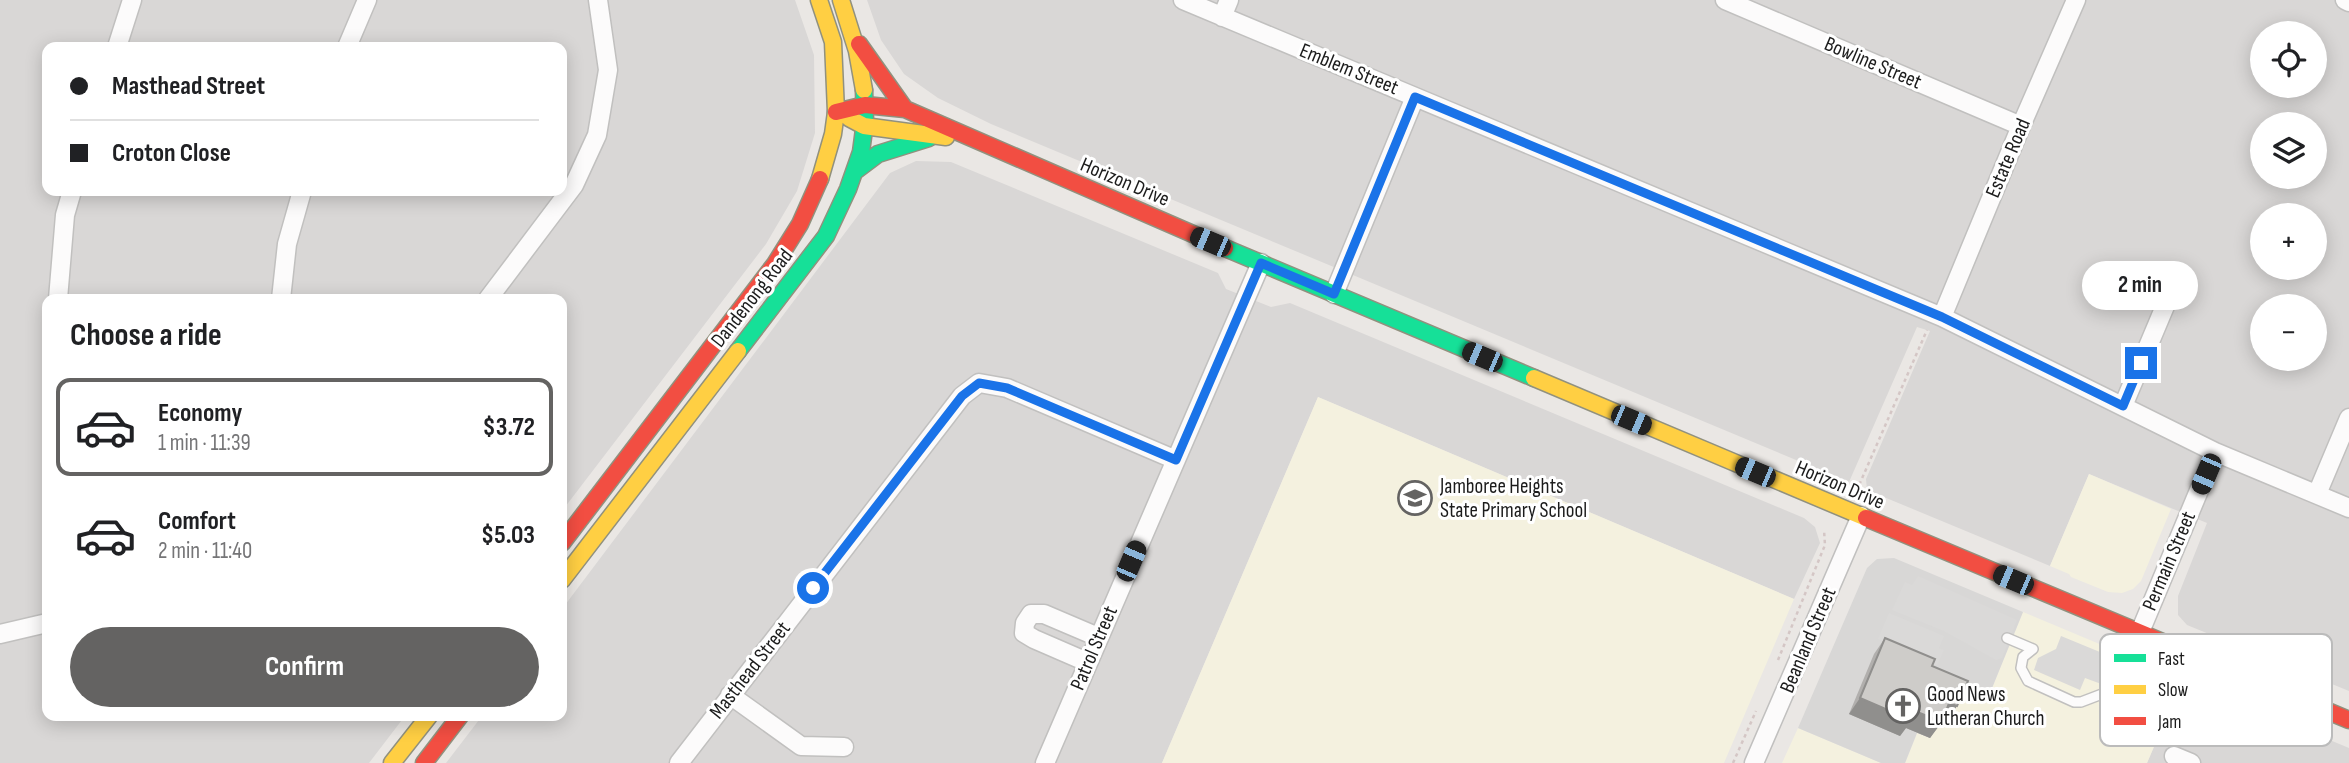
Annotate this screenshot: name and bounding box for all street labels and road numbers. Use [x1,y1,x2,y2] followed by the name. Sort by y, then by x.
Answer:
[1821,31,1925,95] street label: Bowline Street
[1296,38,1402,100] street label: Emblem Street
[1980,115,2036,201] street label: Estate Road
[1077,152,1173,212] street label: Horizon Drive
[706,244,798,352] street label: Dandenong Road
[1792,455,1888,515] street label: Horizon Drive
[2137,508,2201,614] street label: Permain Street
[1775,583,1841,697] street label: Beanland Street
[1065,602,1123,694] street label: Patrol Street
[704,616,796,724] street label: Masthead Street

